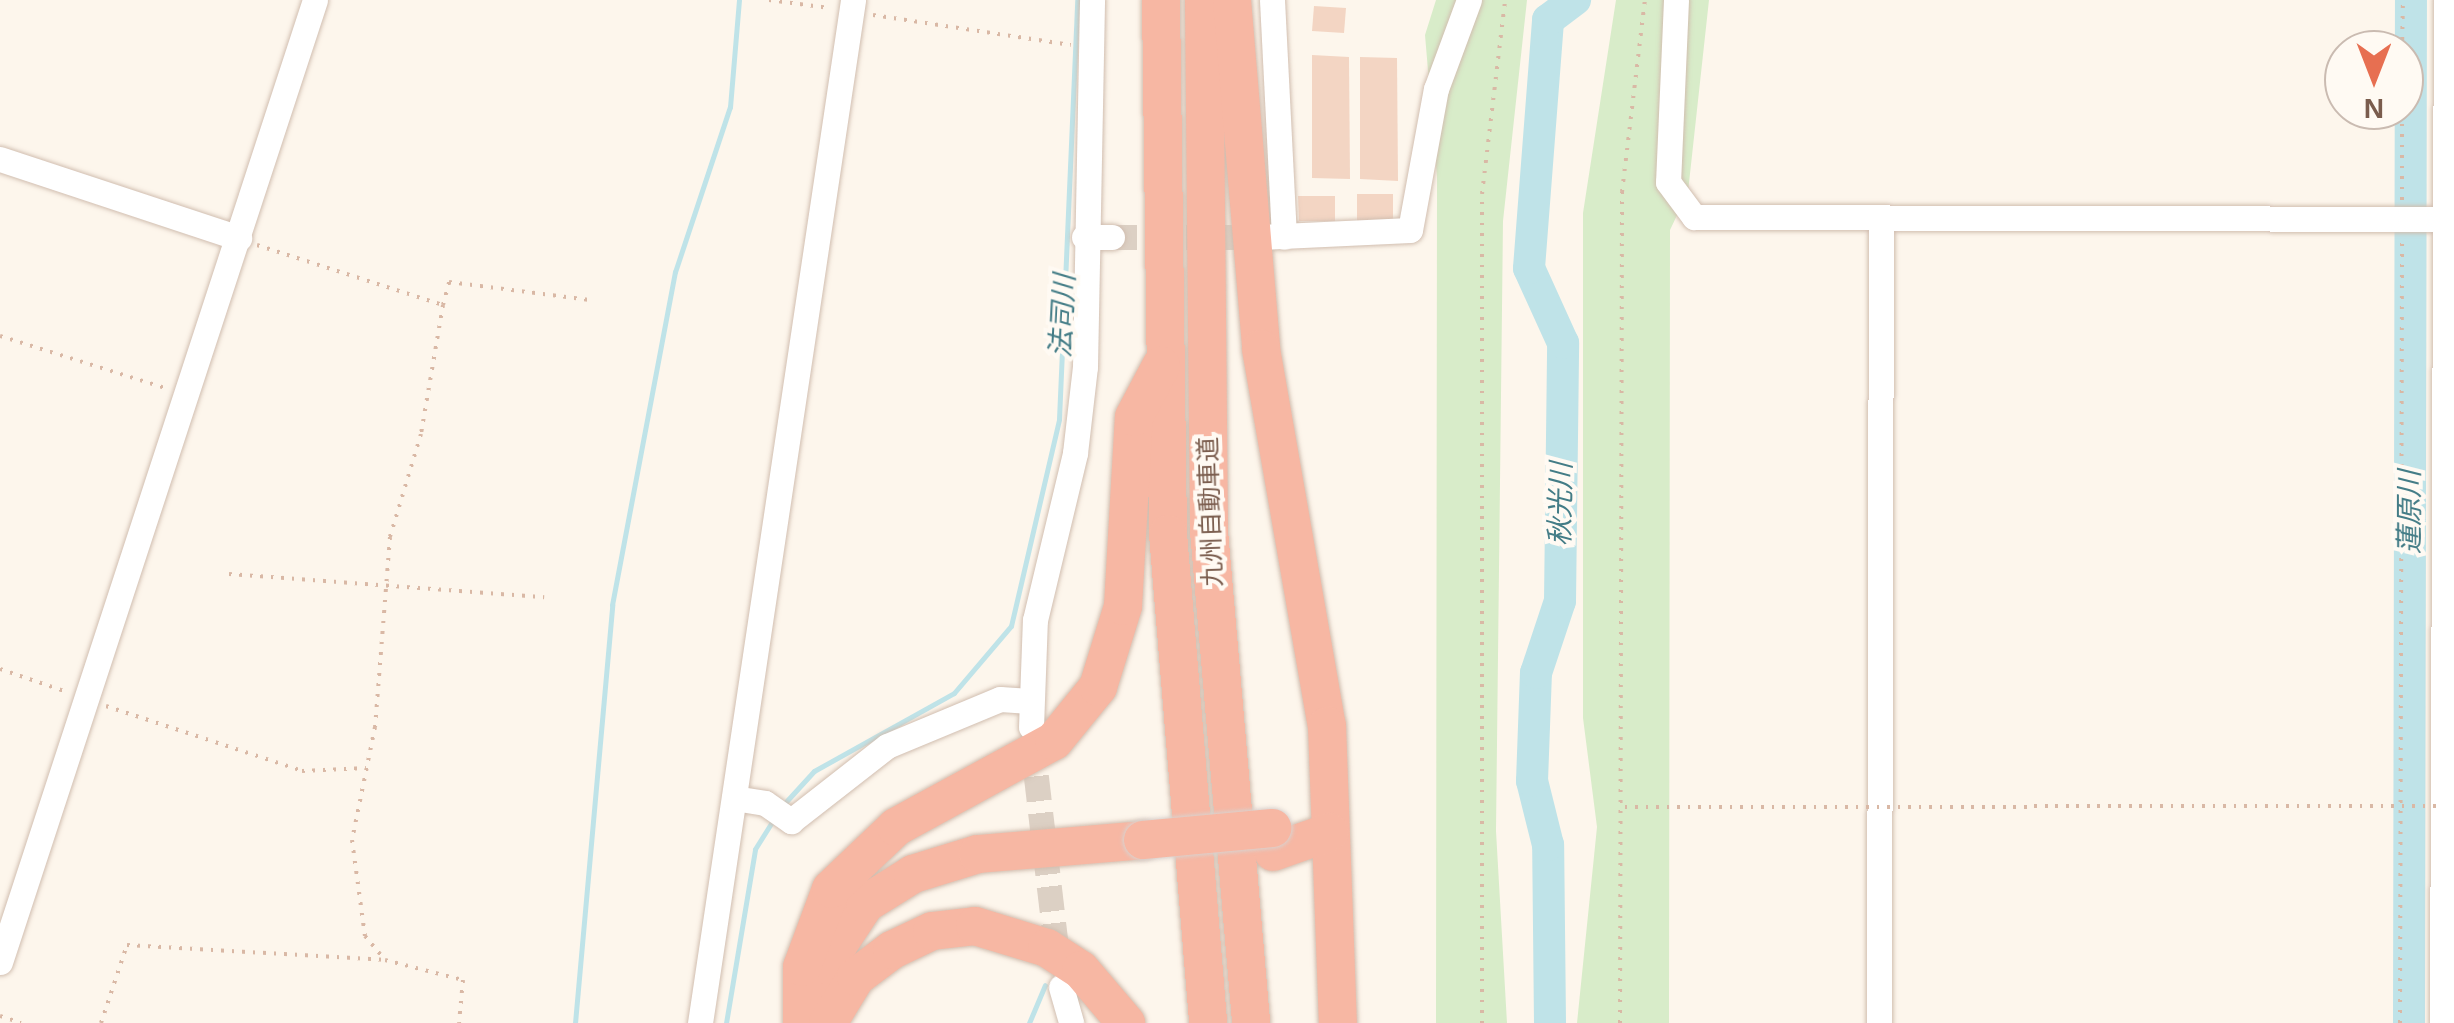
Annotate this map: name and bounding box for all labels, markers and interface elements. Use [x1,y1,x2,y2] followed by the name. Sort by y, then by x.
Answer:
[2324,30,2424,130] north arrow
[2364,93,2384,124] text: N
[1044,273,1082,359] water label: 法司川
[1192,437,1228,587] street label: 九州自動車道
[1543,462,1579,546] water label: 秋光川
[2393,470,2427,554] water label: 蓮原川

